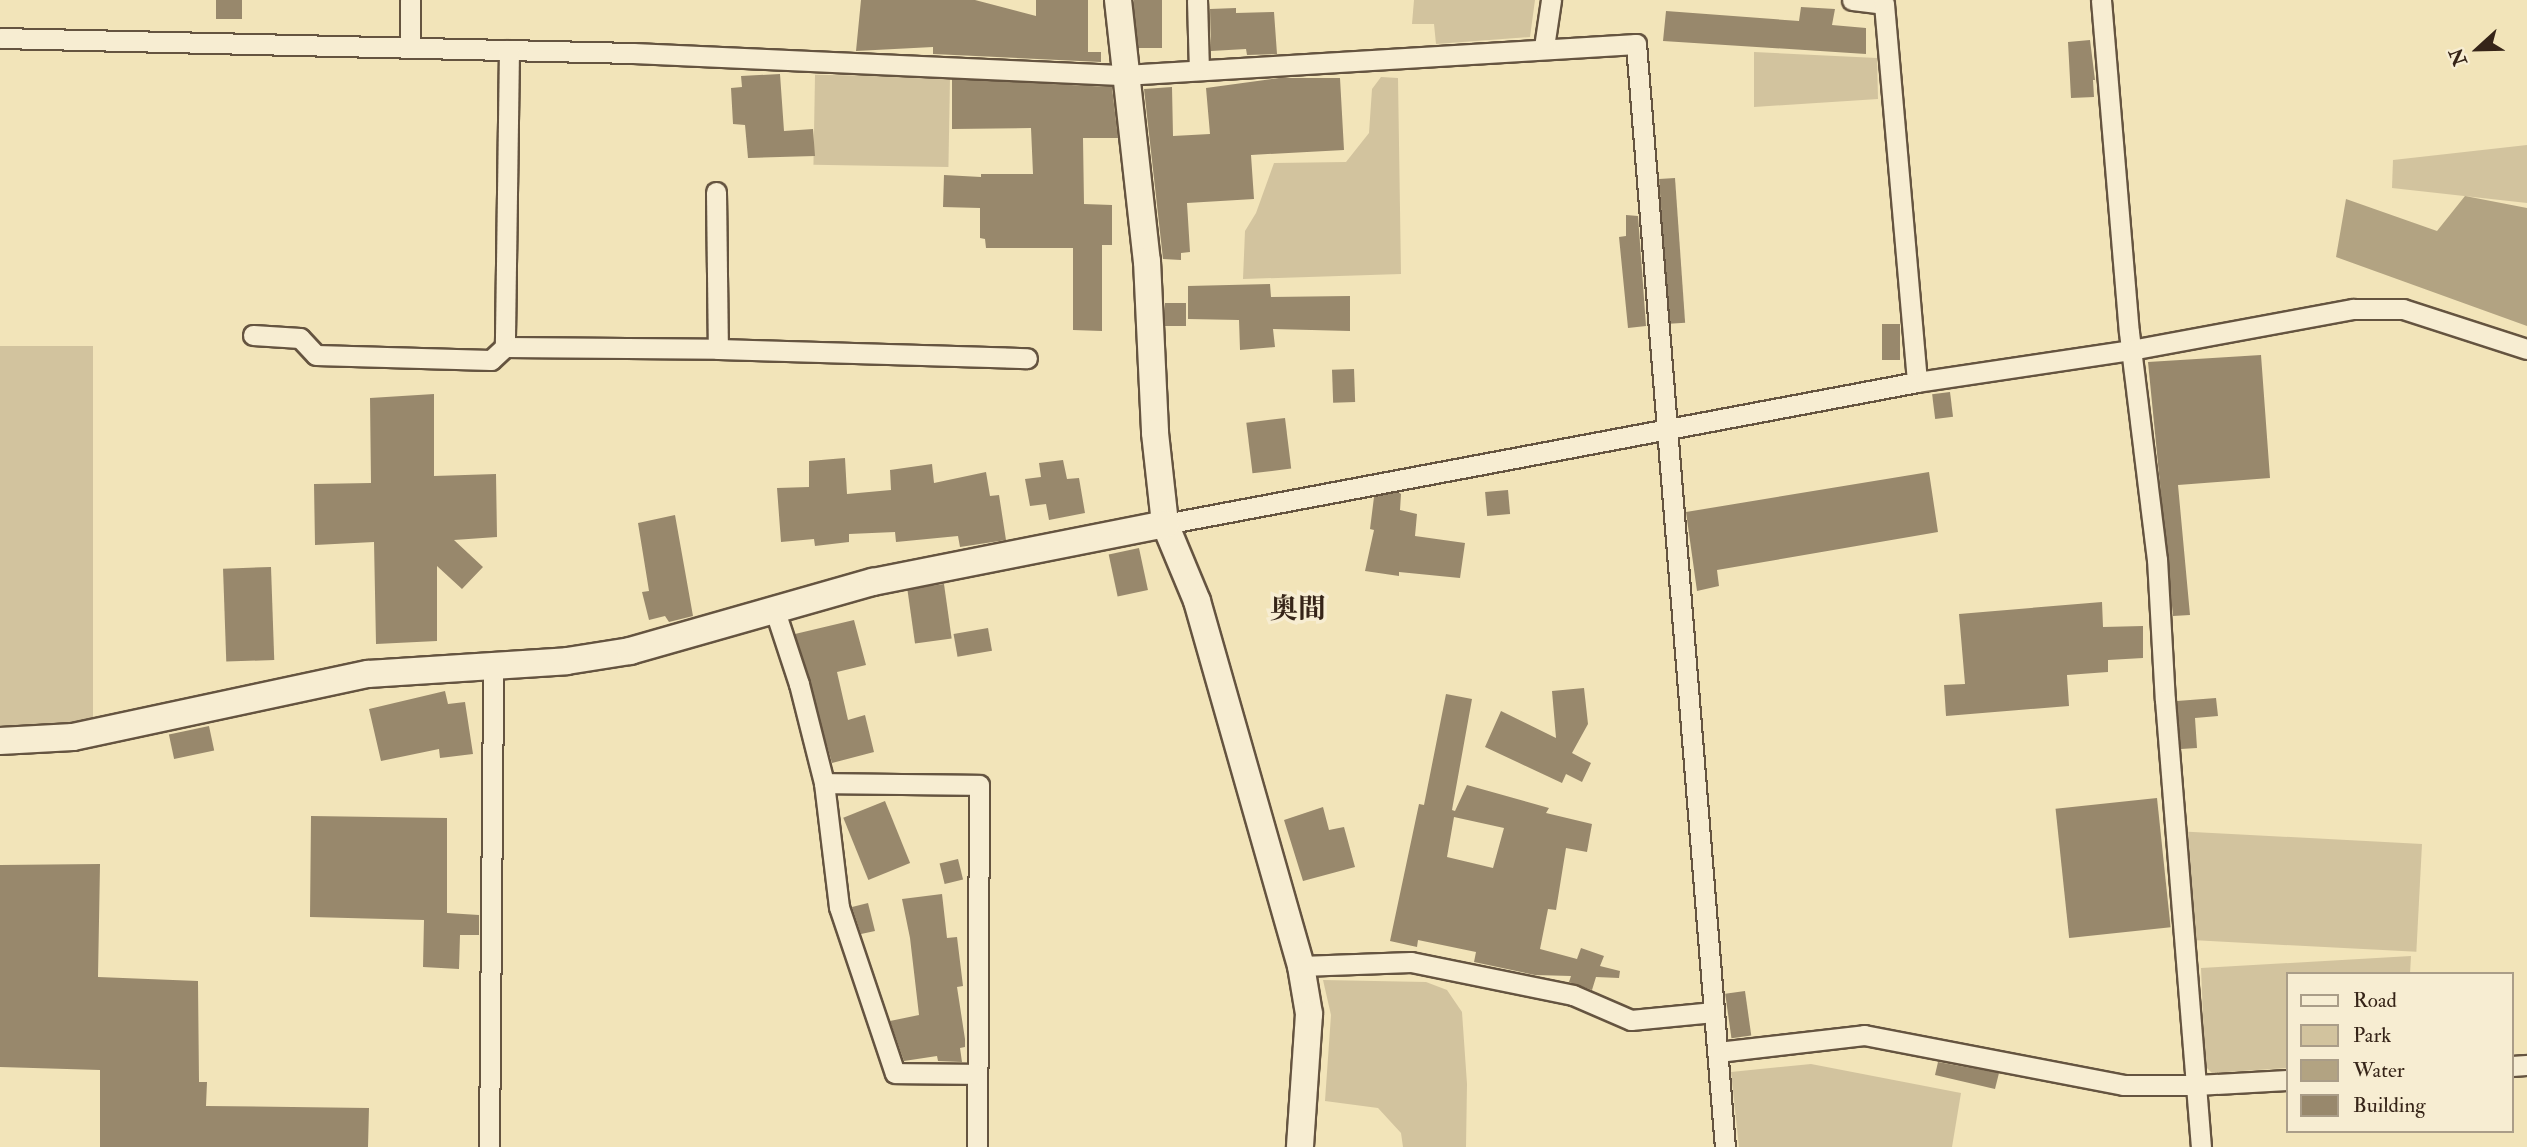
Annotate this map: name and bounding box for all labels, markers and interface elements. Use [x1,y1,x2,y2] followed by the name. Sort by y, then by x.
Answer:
[2443,14,2513,84] north arrow
[2444,44,2473,69] text: N
[1270,593,1326,627] district label: 奥間
[2286,972,2513,1133] legend
[2353,987,2397,1014] text: Road
[2353,1022,2391,1049] text: Park
[2353,1057,2405,1084] text: Water
[2353,1092,2426,1119] text: Building

